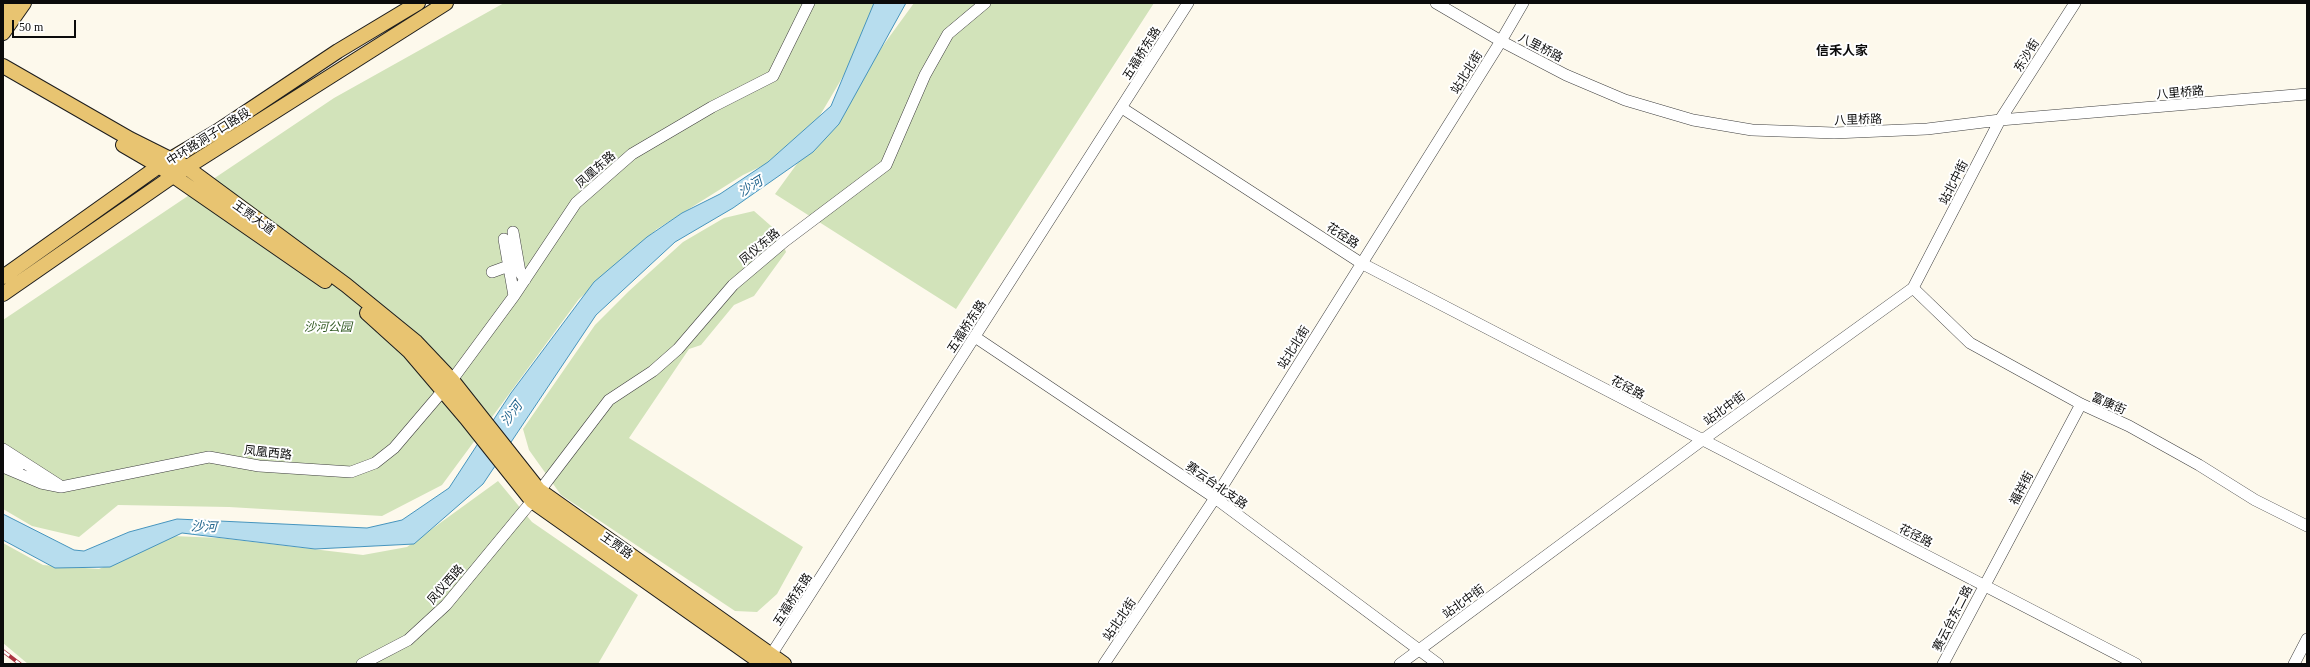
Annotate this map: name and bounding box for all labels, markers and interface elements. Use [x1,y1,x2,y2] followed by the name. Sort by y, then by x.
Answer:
[14,12,78,38] scale bar
[19,20,43,34] text: 50 m
[1119,24,1163,82] street label: 五福桥东路
[1516,30,1566,64] street label: 八里桥路
[2010,36,2042,74] street label: 东沙街
[1816,42,1868,58] district label: 信禾人家
[1447,48,1485,96] street label: 站北北街
[2155,83,2205,101] street label: 八里桥路
[163,104,253,168] street label: 中环路洞子口路段
[1834,111,1882,127] street label: 八里桥路
[572,148,618,190] street label: 凤凰东路
[1936,157,1970,207] street label: 站北中街
[735,173,765,199] water label: 沙河
[230,197,278,237] street label: 王贾大道
[1324,219,1362,251] street label: 花径路
[736,225,782,267] street label: 凤仪东路
[944,297,988,355] street label: 五福桥东路
[304,319,352,333] park label: 沙河公园
[1274,323,1312,371] street label: 站北北街
[1609,372,1647,402] street label: 花径路
[1700,388,1748,428] street label: 站北中街
[2090,389,2128,417] street label: 富康街
[497,398,525,428] water label: 沙河
[243,442,293,462] street label: 凤凰西路
[1183,458,1251,512] street label: 赛云台北支路
[2006,469,2036,507] street label: 福祥街
[191,518,217,534] water label: 沙河
[1897,520,1935,550] street label: 花径路
[598,529,636,561] street label: 王贾路
[424,561,466,607] street label: 凤仪西路
[770,570,814,628] street label: 五福桥东路
[1439,581,1487,621] street label: 站北中街
[1929,583,1975,653] street label: 赛云台东二路
[1100,595,1138,643] street label: 站北北街

